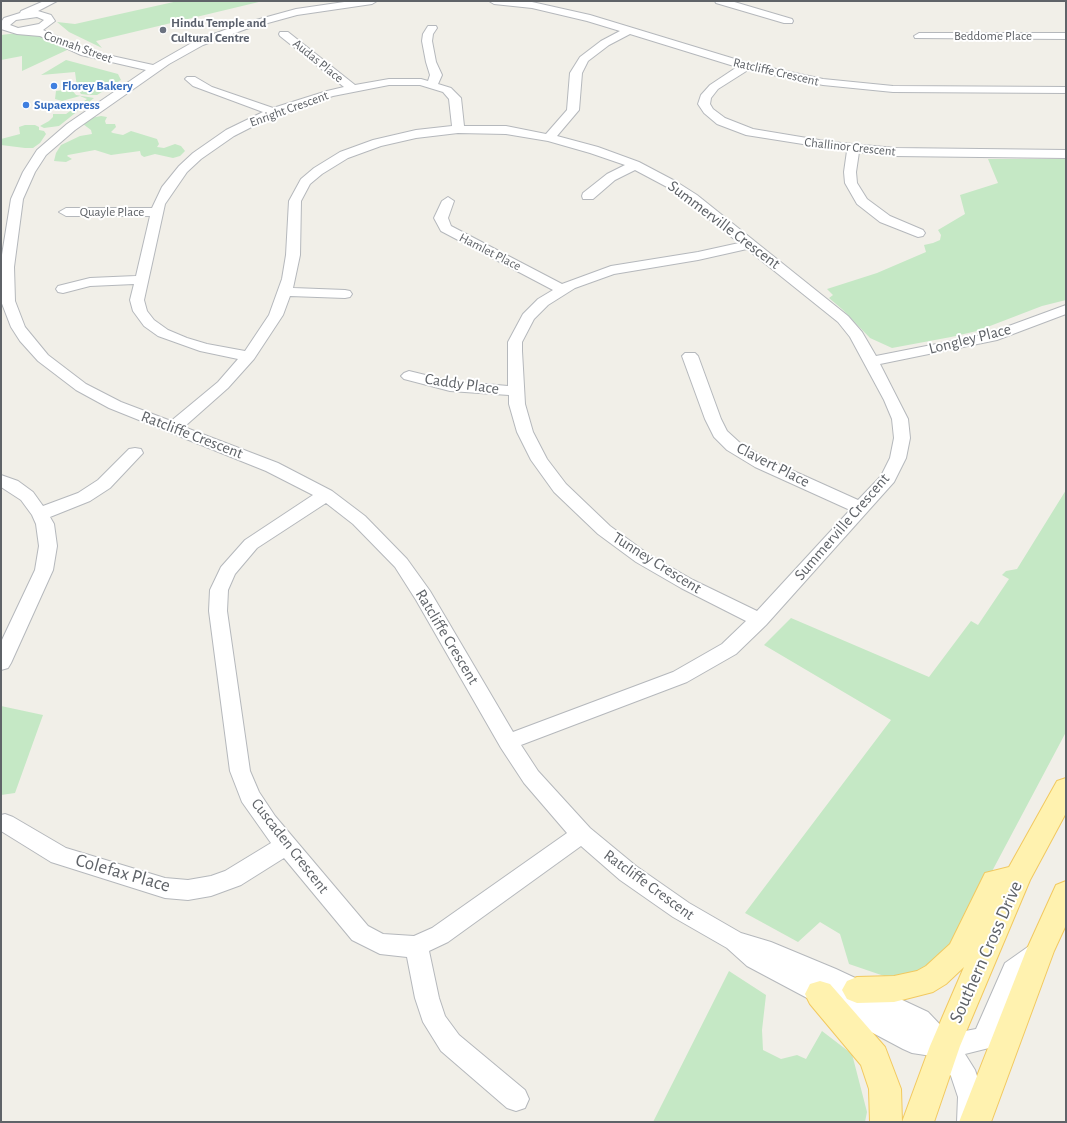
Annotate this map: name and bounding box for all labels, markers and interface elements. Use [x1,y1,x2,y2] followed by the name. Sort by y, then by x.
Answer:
[171,15,266,46] place label: Hindu Temple and Cultural Centre
[158,25,168,35] marker: Hindu Temple and Cultural Centre
[42,27,114,67] street label: Connah Street
[954,28,1032,44] street label: Beddome Place
[290,36,346,86] street label: Audas Place
[732,55,820,89] street label: Ratcliffe Crescent
[62,78,133,94] place label: Florey Bakery
[49,81,59,91] marker: Florey Bakery
[247,88,331,130] street label: Enright Crescent
[34,97,100,113] place label: Supaexpress
[21,100,31,110] marker: Supaexpress
[804,134,896,160] street label: Challinor Crescent
[664,177,784,273] street label: Summerville Crescent
[80,204,144,220] street label: Quayle Place
[456,230,524,274] street label: Hamlet Place
[927,320,1013,358] street label: Longley Place
[424,369,500,399] street label: Caddy Place
[138,407,246,463] street label: Ratcliffe Crescent
[733,438,813,492] street label: Clavert Place
[790,470,894,584] street label: Summerville Crescent
[609,528,705,598] street label: Tunney Crescent
[411,586,483,688] street label: Ratcliffe Crescent
[247,795,333,897] street label: Cuscaden Crescent
[600,846,698,924] street label: Ratcliffe Crescent
[73,849,173,897] street label: Colefax Place
[944,877,1028,1027] street label: Southern Cross Drive

